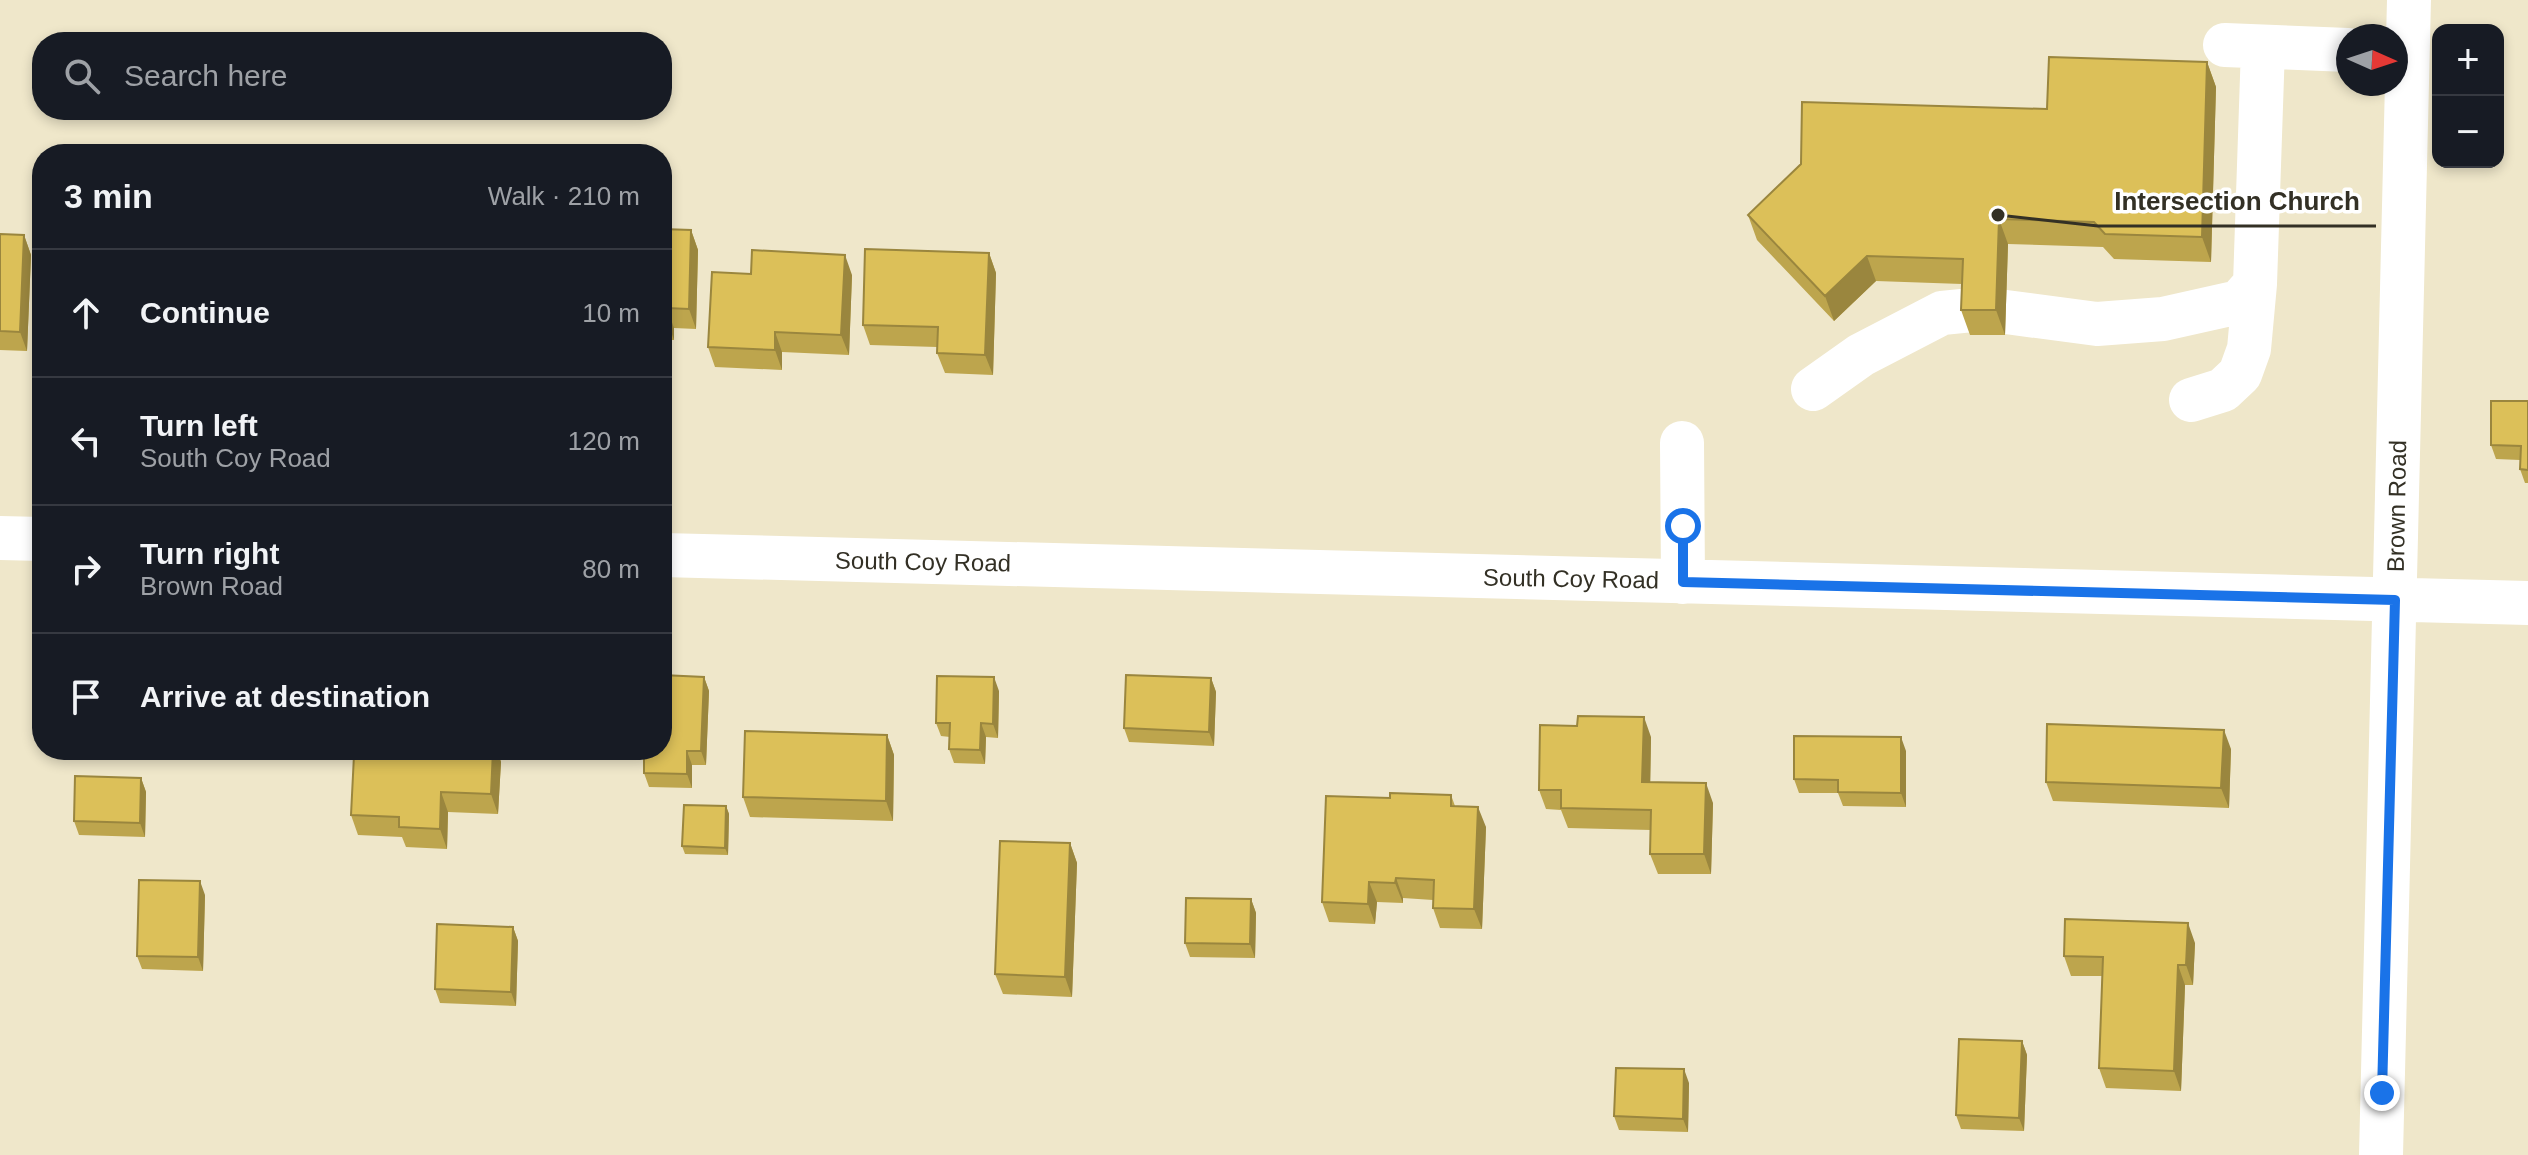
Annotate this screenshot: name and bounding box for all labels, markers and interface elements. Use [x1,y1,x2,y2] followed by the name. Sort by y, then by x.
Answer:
[2336,24,2408,96] north arrow
[2432,24,2504,168] map controls
[2432,24,2504,96] button: +
[32,32,672,120] search box
[60,54,104,98] icon: search
[124,59,287,92] text: Search here
[2432,96,2504,168] button: −
[2098,176,2376,226] callout: Intersection Church
[64,177,153,215] text: 3 min
[488,181,640,211] text: Walk · 210 m
[2114,186,2360,216] text: Intersection Church
[64,291,108,335] icon: ahead
[140,296,270,329] text: Continue
[582,298,640,328] text: 10 m
[140,409,258,442] text: Turn left
[64,419,108,463] icon: left
[568,426,640,456] text: 120 m
[2382,440,2411,572] street label: Brown Road
[140,443,331,473] text: South Coy Road
[1665,508,1701,544] route start
[140,537,279,570] text: Turn right
[835,546,1011,577] street label: South Coy Road
[64,547,108,591] icon: right
[582,554,640,584] text: 80 m
[1483,563,1659,594] street label: South Coy Road
[140,571,283,601] text: Brown Road
[64,675,108,719] icon: arrive
[140,680,430,713] text: Arrive at destination
[2364,1075,2400,1111] route end

